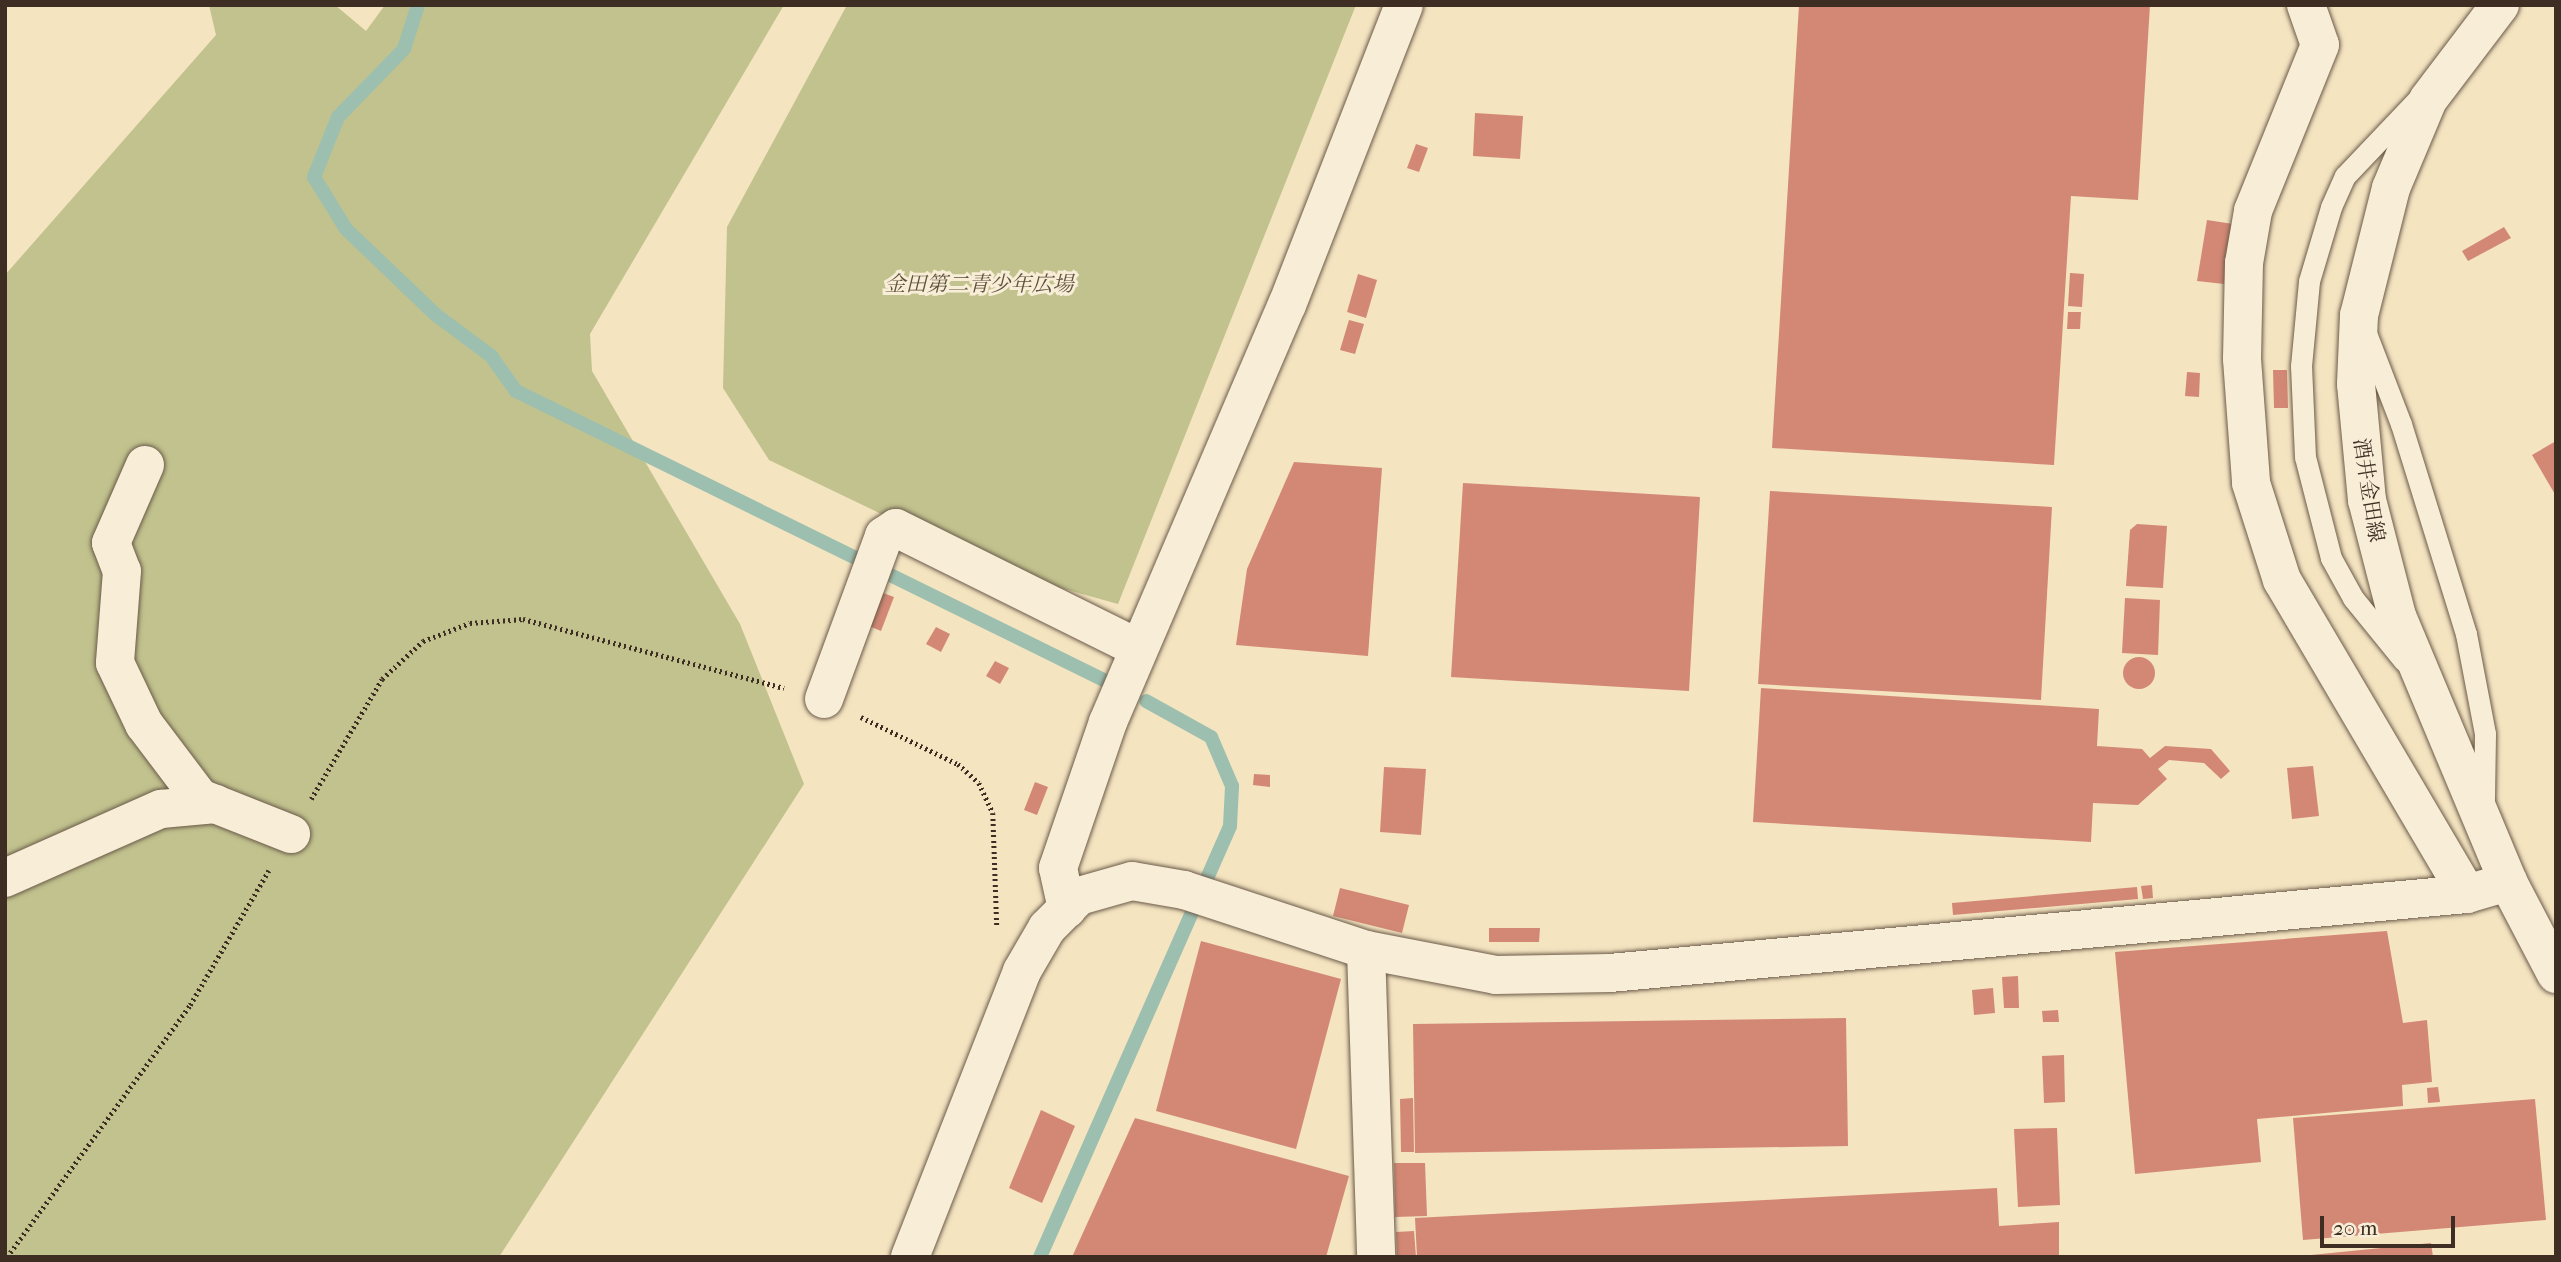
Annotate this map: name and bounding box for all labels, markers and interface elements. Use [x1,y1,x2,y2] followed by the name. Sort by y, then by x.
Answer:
[885,271,1073,297] park label: 金田第二青少年広場
[2348,436,2390,544] street label: 酒井金田線
[2323,1202,2458,1246] scale bar
[2333,1216,2377,1240] text: 20 m

